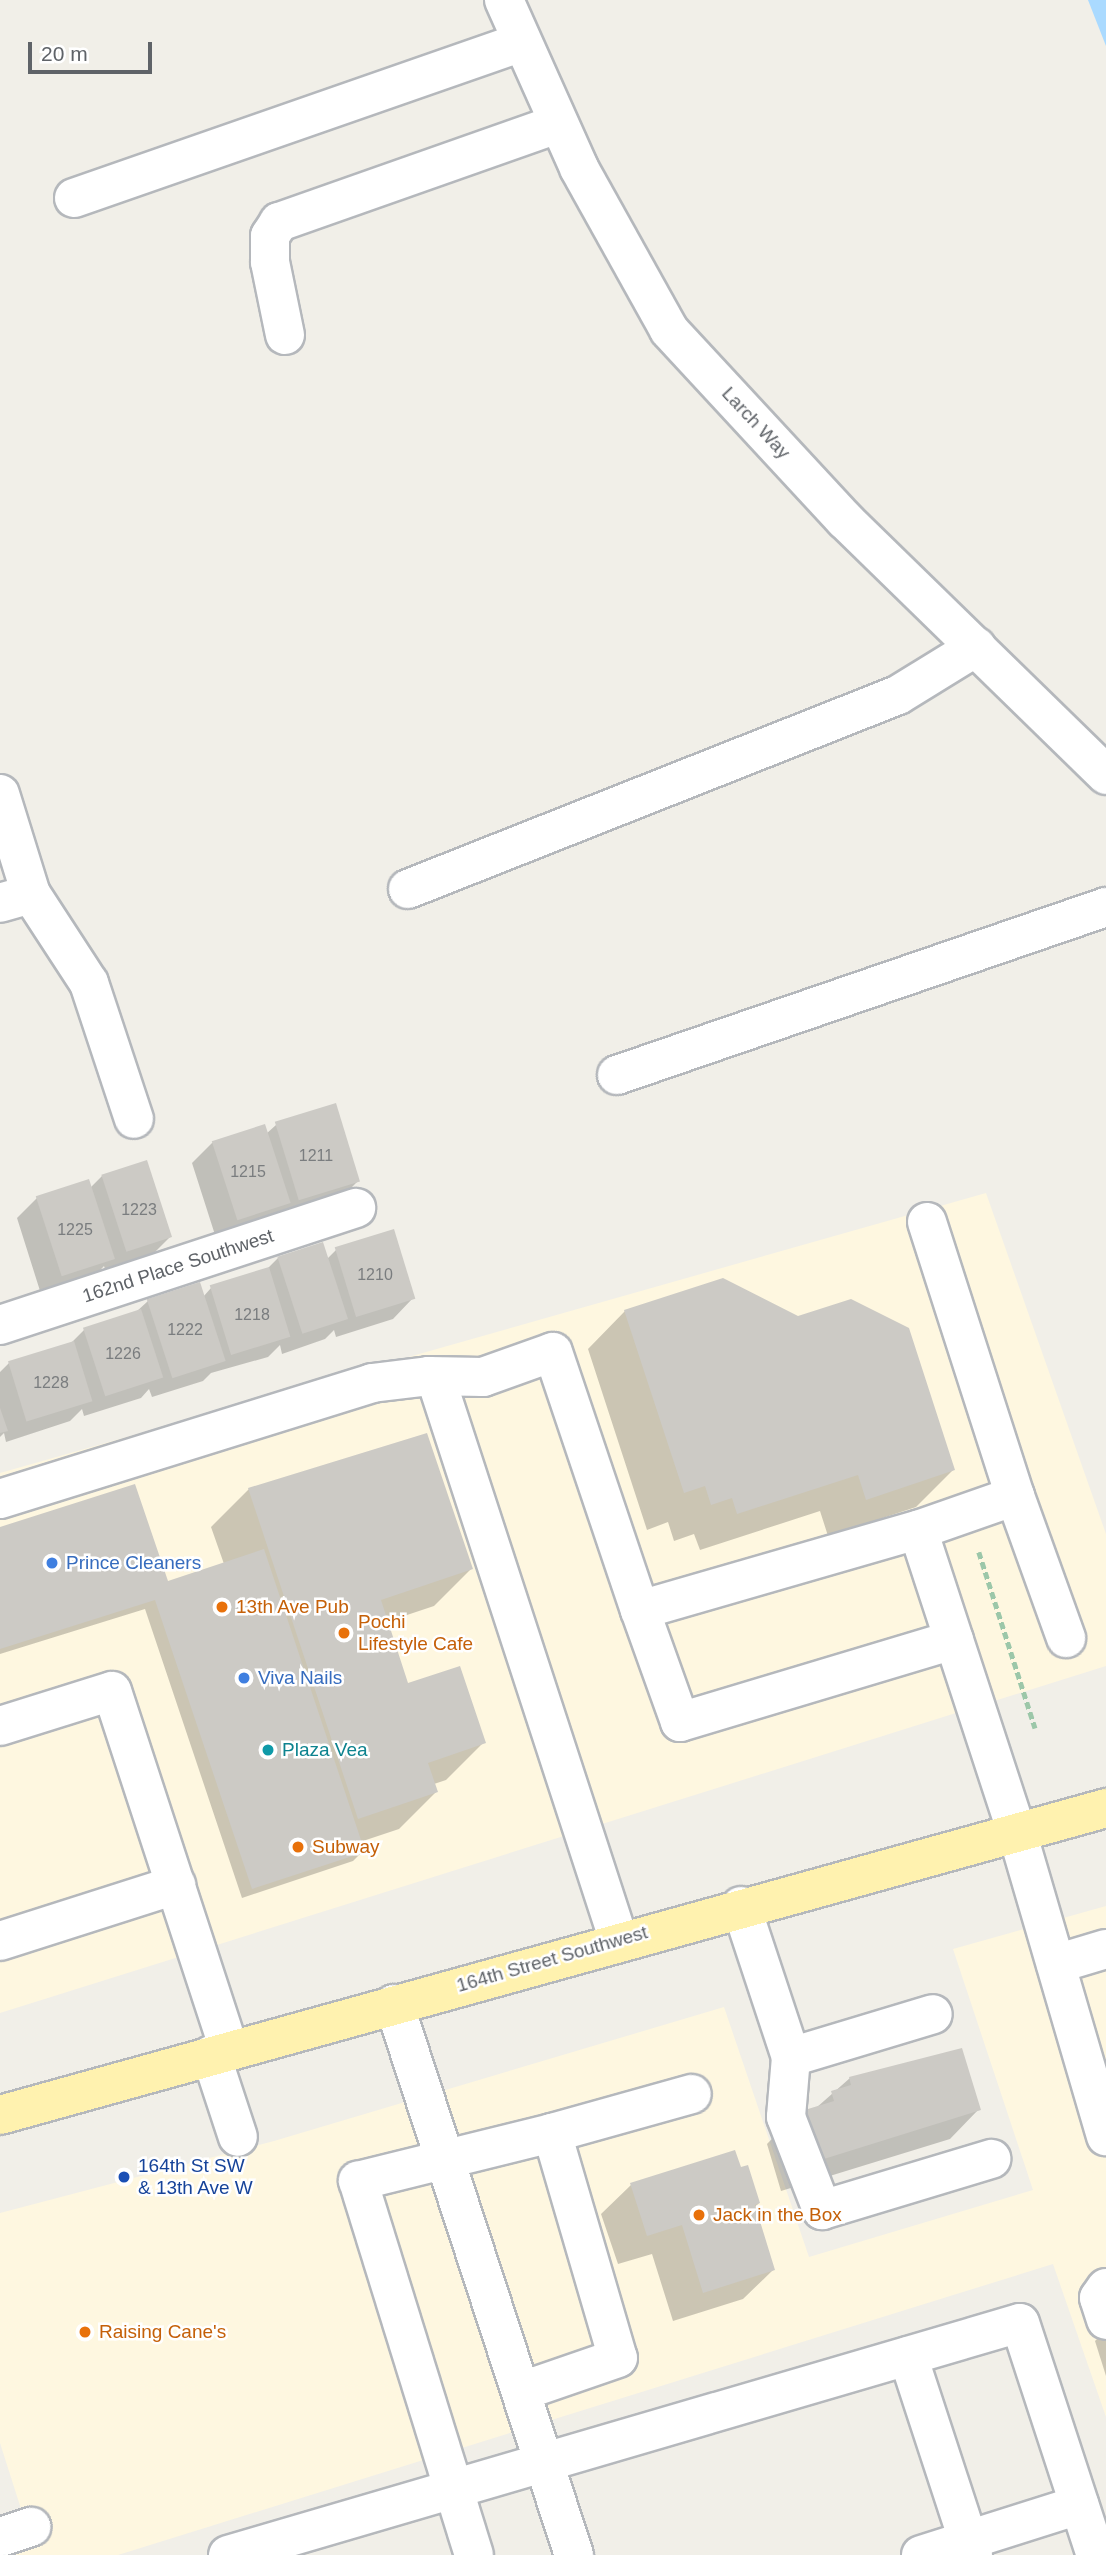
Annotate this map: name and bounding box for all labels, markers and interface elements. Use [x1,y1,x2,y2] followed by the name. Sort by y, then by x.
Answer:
[32,28,156,72] scale bar
[41,42,88,65] text: 20 m
[717,382,795,464] street label: Larch Way
[299,1146,333,1166] house number: 1211
[230,1162,266,1182] house number: 1215
[121,1200,157,1220] house number: 1223
[57,1220,93,1240] house number: 1225
[80,1224,276,1308] street label: 162nd Place Southwest
[357,1265,393,1285] house number: 1210
[234,1305,270,1325] house number: 1218
[167,1320,203,1340] house number: 1222
[105,1344,141,1364] house number: 1226
[33,1373,69,1393] house number: 1228
[66,1552,201,1574] place label: Prince Cleaners
[44,1555,60,1571] marker: Prince Cleaners
[236,1596,350,1618] place label: 13th Ave Pub
[214,1599,230,1615] marker: 13th Ave Pub
[358,1611,473,1655] place label: Pochi Lifestyle Cafe
[336,1625,352,1641] marker: Pochi Lifestyle Cafe
[258,1667,342,1689] place label: Viva Nails
[236,1670,252,1686] marker: Viva Nails
[282,1739,368,1761] place label: Plaza Vea
[260,1742,276,1758] marker: Plaza Vea
[312,1836,380,1858] place label: Subway
[290,1839,306,1855] marker: Subway
[454,1921,650,1997] street label: 164th Street Southwest
[138,2155,254,2199] place label: 164th St SW & 13th Ave W
[116,2169,132,2185] marker: 164th St SW & 13th Ave W
[713,2204,842,2226] place label: Jack in the Box
[691,2207,707,2223] marker: Jack in the Box
[99,2321,226,2343] place label: Raising Cane's
[77,2324,93,2340] marker: Raising Cane's

